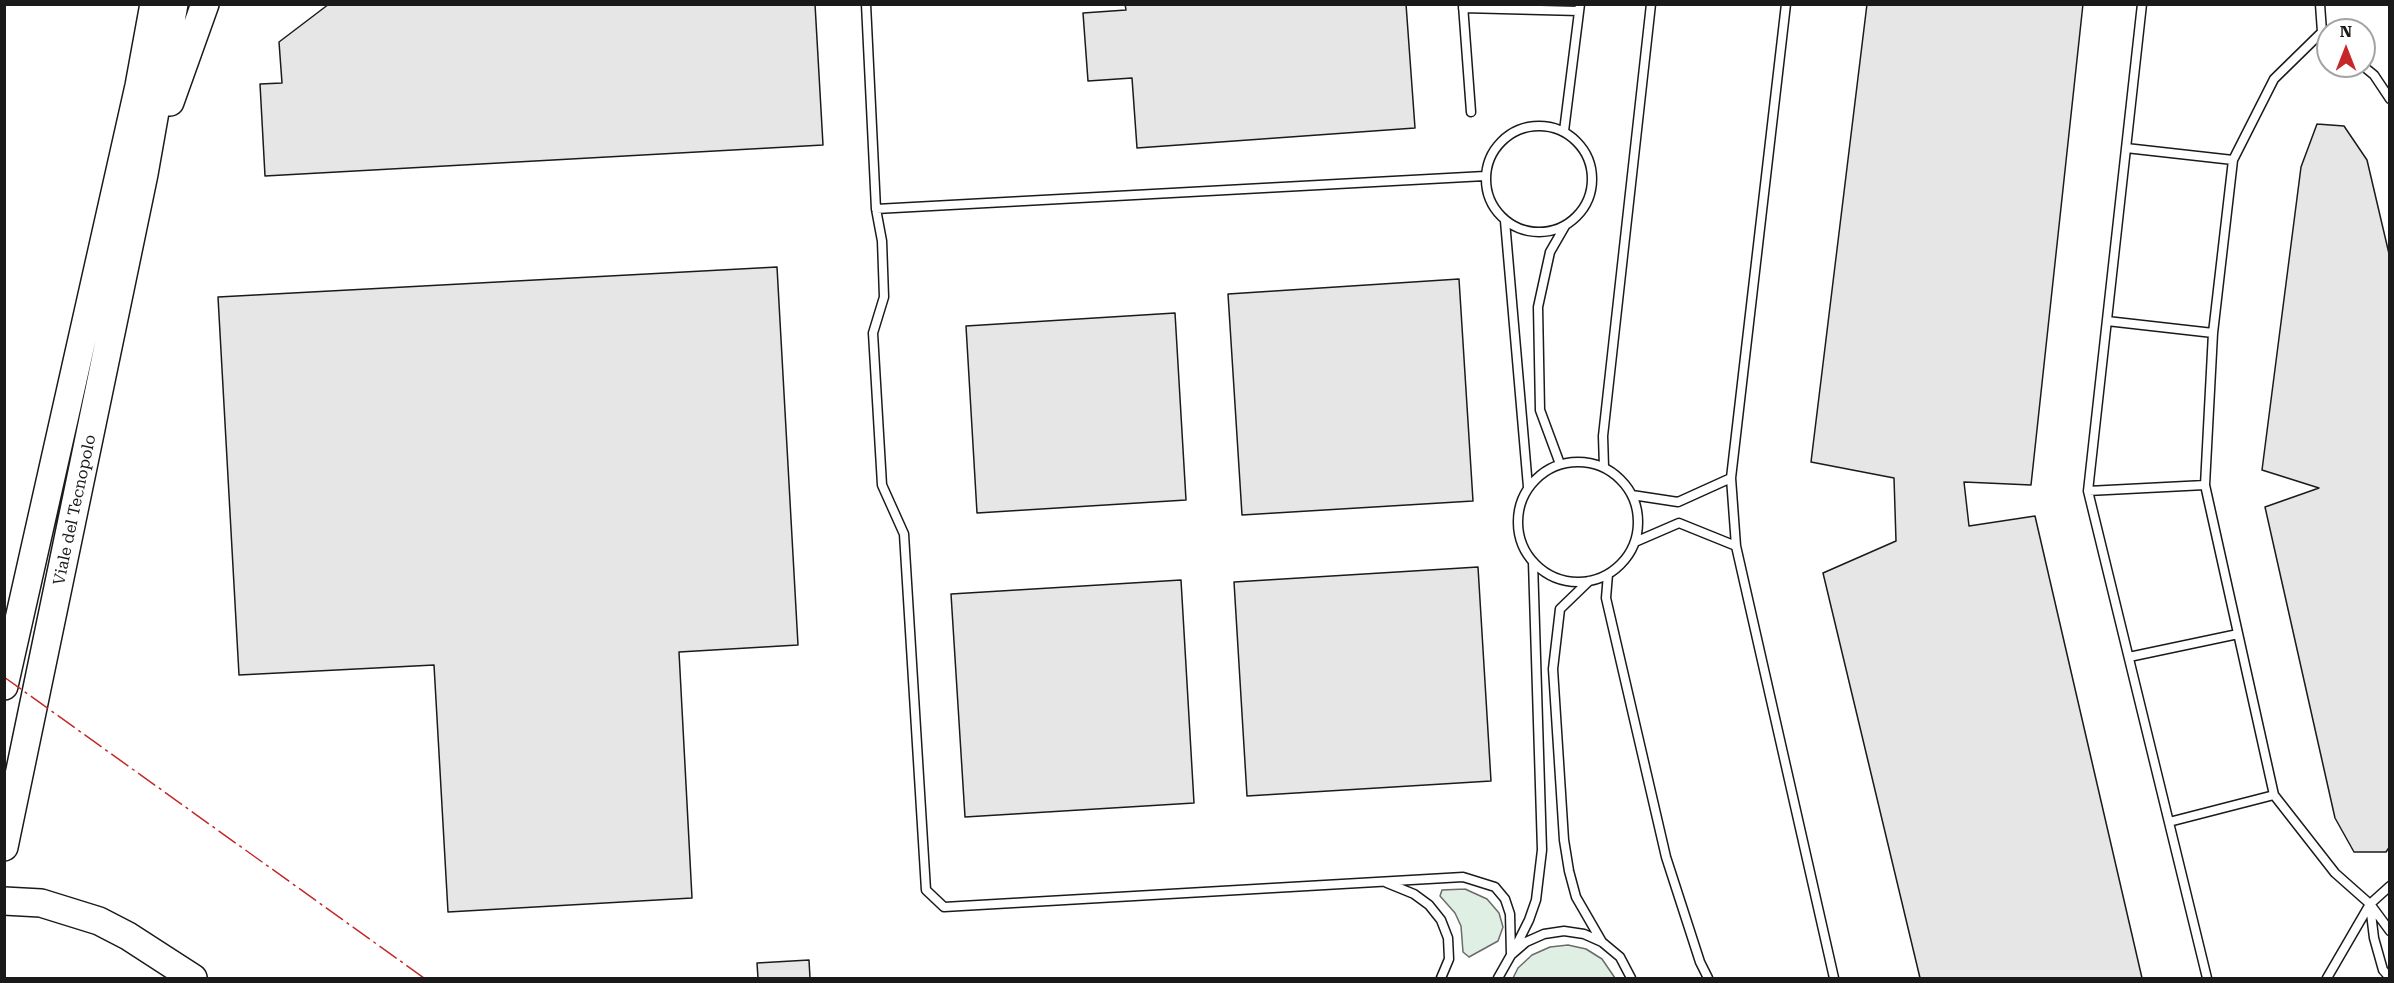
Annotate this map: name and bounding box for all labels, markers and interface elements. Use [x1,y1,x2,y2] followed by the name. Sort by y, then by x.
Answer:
[2316,18,2376,78] north arrow
[2340,22,2352,41] text: N
[50,433,100,587] street label: Viale del Tecnopolo

